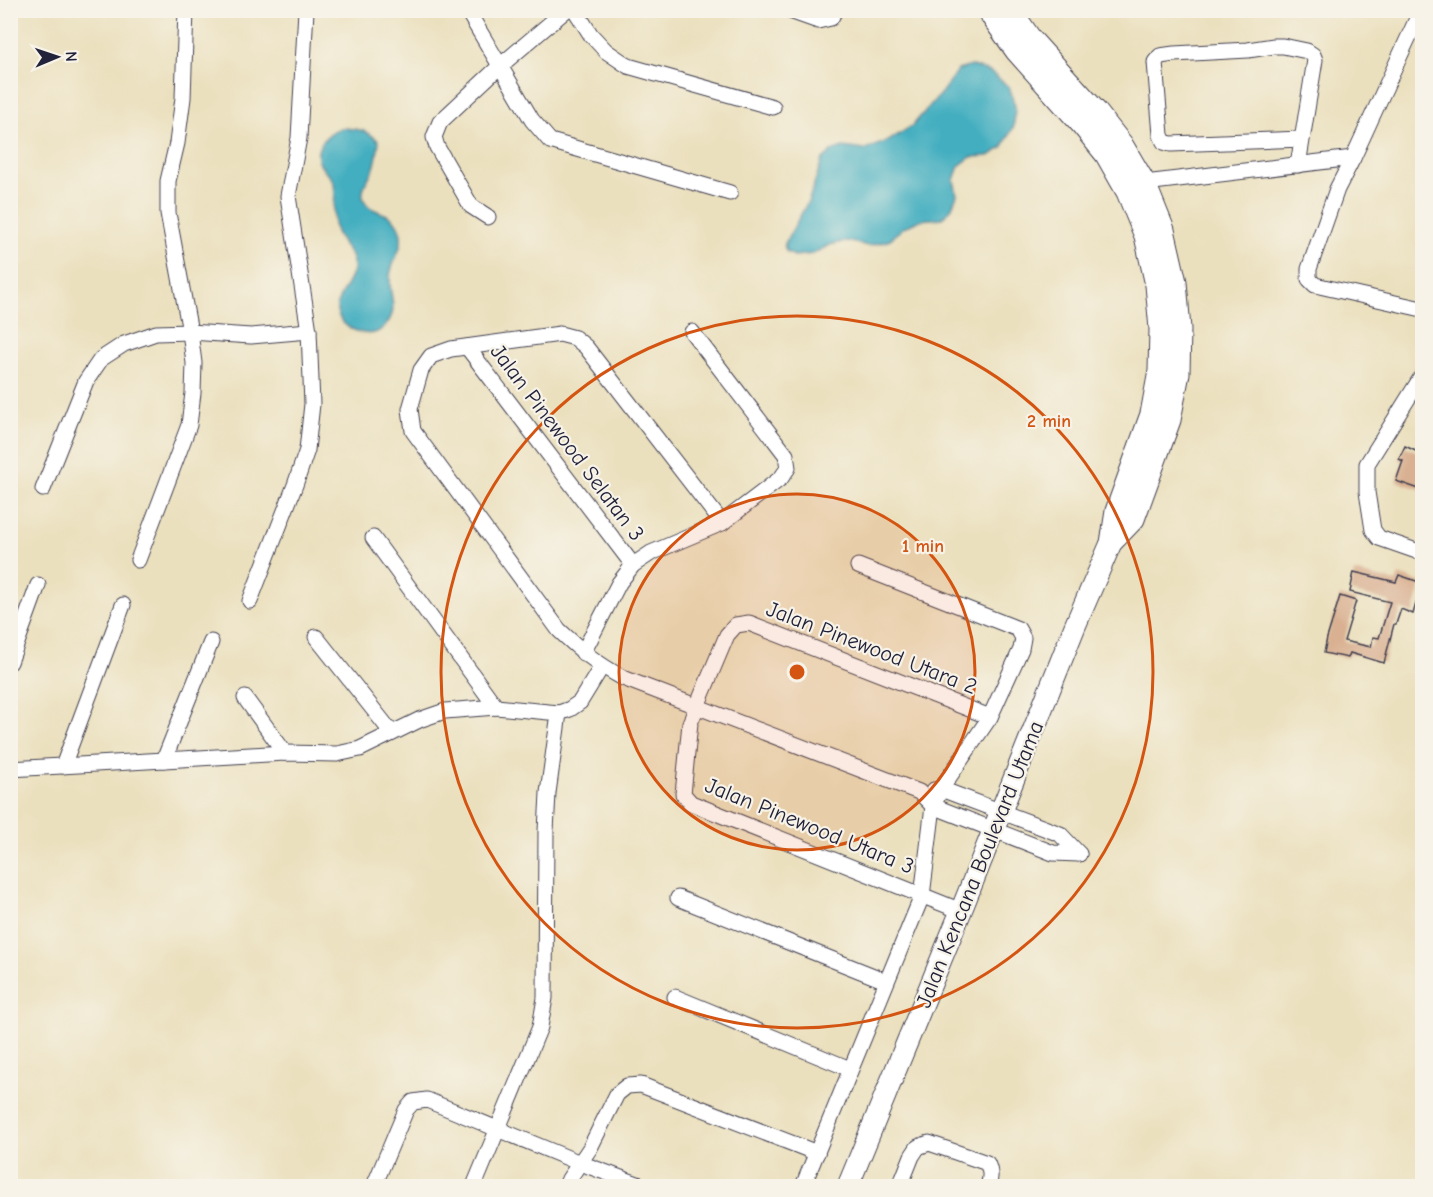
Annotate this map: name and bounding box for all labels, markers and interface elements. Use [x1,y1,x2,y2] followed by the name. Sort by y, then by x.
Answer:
[27,27,87,87] north arrow
[62,51,80,62] text: N
[485,339,650,546] street label: Jalan Pinewood Selatan 3
[1027,411,1071,432] text: 2 min
[902,536,944,557] text: 1 min
[763,596,981,700] street label: Jalan Pinewood Utara 2
[787,662,807,682] centre of rings
[910,717,1049,1011] street label: Jalan Kencana Boulevard Utama
[701,772,918,880] street label: Jalan Pinewood Utara 3

